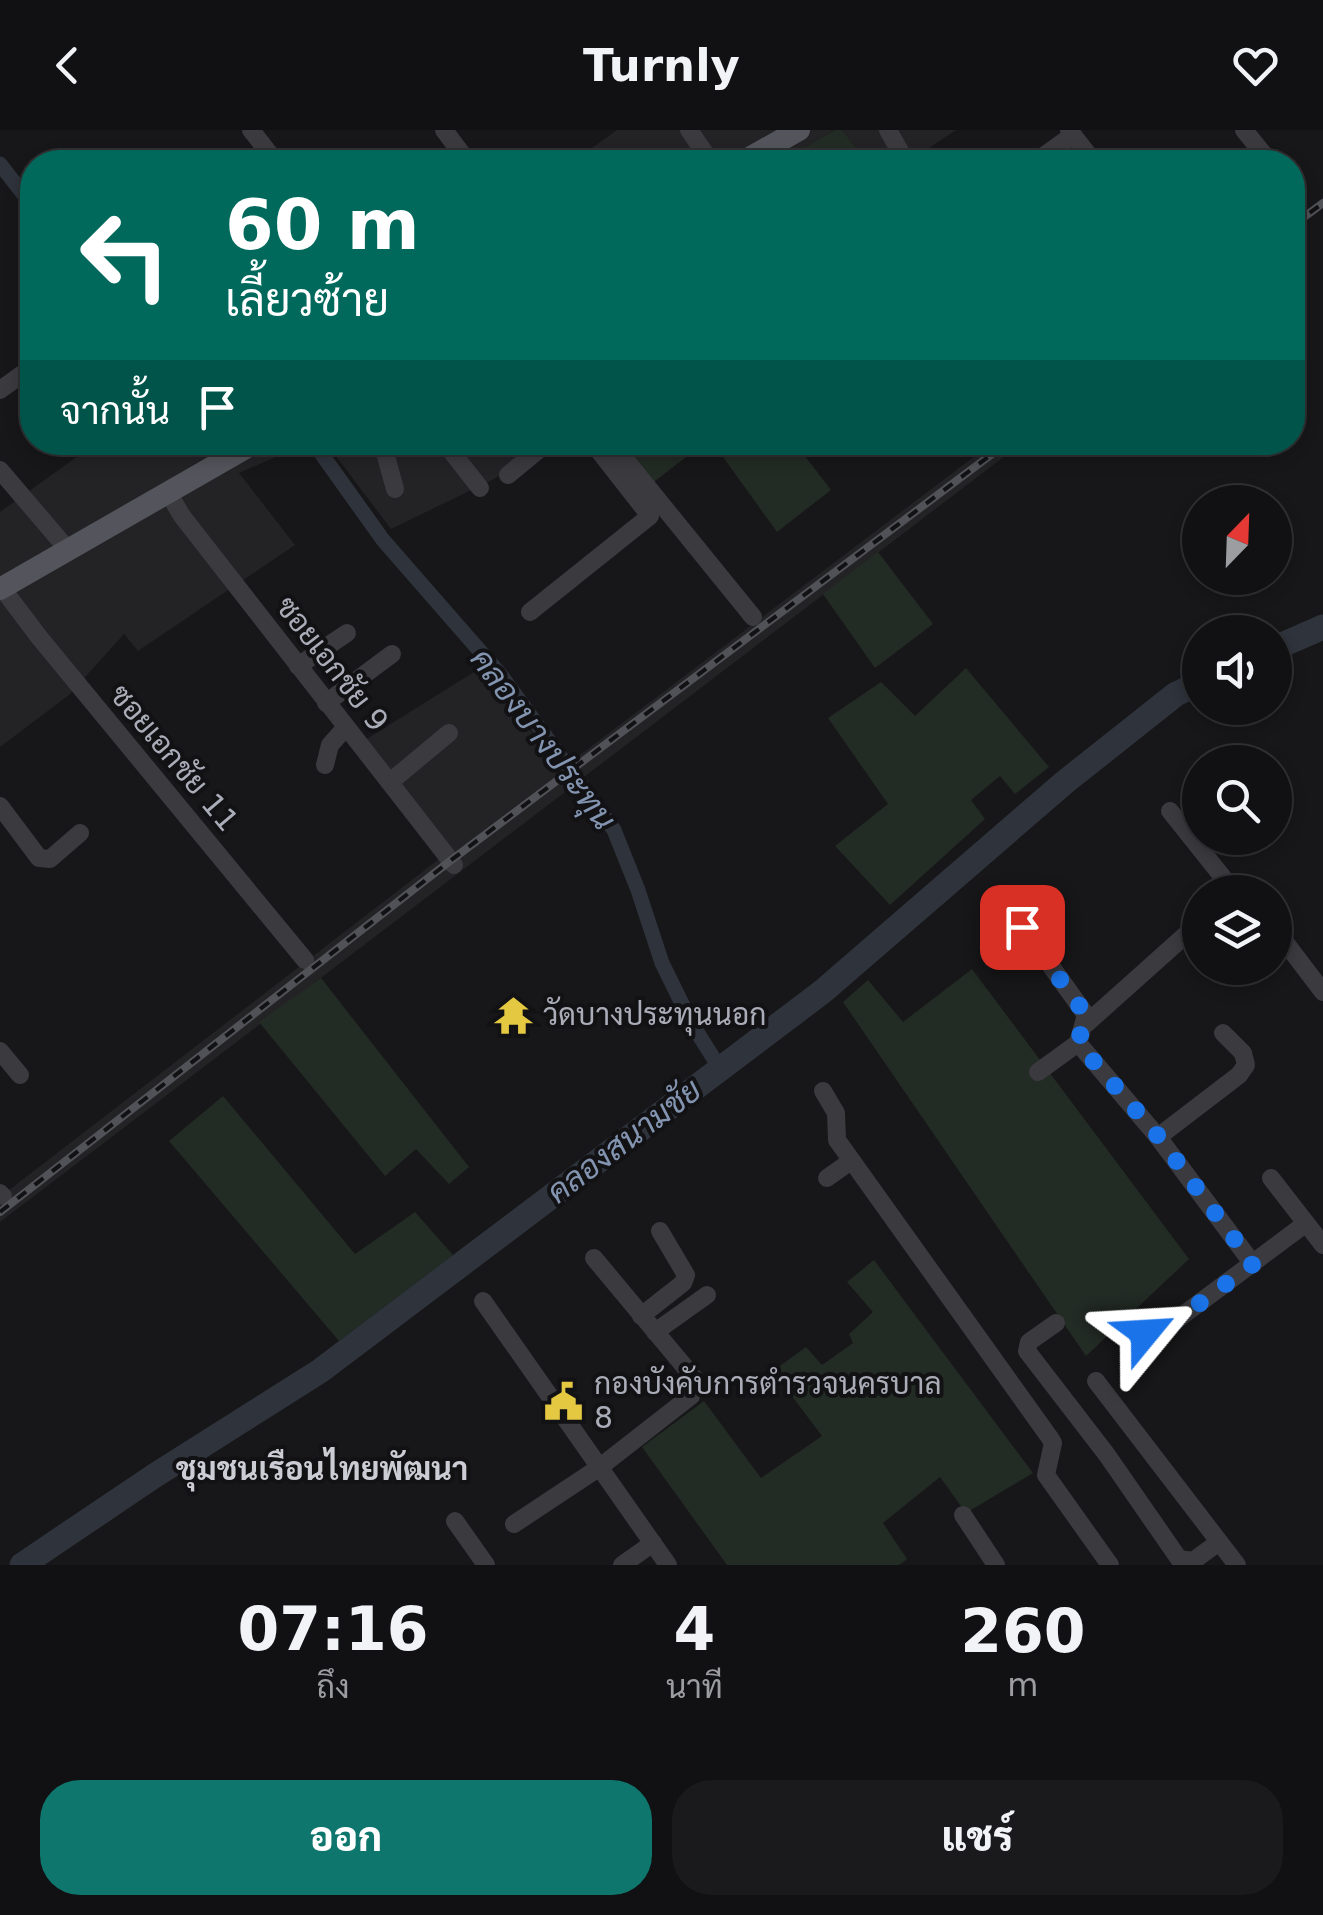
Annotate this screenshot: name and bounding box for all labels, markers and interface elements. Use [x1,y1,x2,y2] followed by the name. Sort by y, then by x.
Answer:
[40,38,95,93] icon: back
[1228,38,1283,93] icon: heart
[583,39,740,92] text: Turnly
[225,184,420,266] text: 60 m
[60,190,190,320] icon: left
[225,274,389,327] text: เลี้ยวซ้าย
[190,380,245,435] icon: arrive
[60,389,170,433] text: จากนั้น
[1182,485,1292,595] north arrow
[1182,485,1292,985] map controls
[269,589,397,738] street label: ซอยเอกชัย 9
[1182,615,1292,725] button: sound
[460,641,623,839] water label: คลองบางประทุน
[103,677,247,838] street label: ซอยเอกชัย 11
[1182,745,1292,855] button: search
[1182,875,1292,985] button: layers
[980,885,1065,970] pin
[995,900,1050,955] icon: arrive
[492,994,534,1036] temple icon: วัดบางประทุนนอก
[543,996,767,1036] place label: วัดบางประทุนนอก
[539,1071,709,1211] water label: คลองสนามชัย
[1093,1281,1197,1385] position arrow
[594,1365,942,1435] place label: กองบังคับการตำรวจนครบาล 8
[543,1380,585,1422] public building icon: กองบังคับการตำรวจนครบาล 8
[176,1447,468,1492] district label: ชุมชนเรือนไทยพัฒนา
[237,1594,428,1664] text: 07:16
[674,1594,715,1664] text: 4
[960,1596,1086,1666] text: 260
[1007,1666,1039,1704] text: m
[316,1668,350,1706] text: ถึง
[666,1668,723,1706] text: นาที
[40,1780,652,1895] button: ออก
[672,1780,1283,1895] button: แชร์

